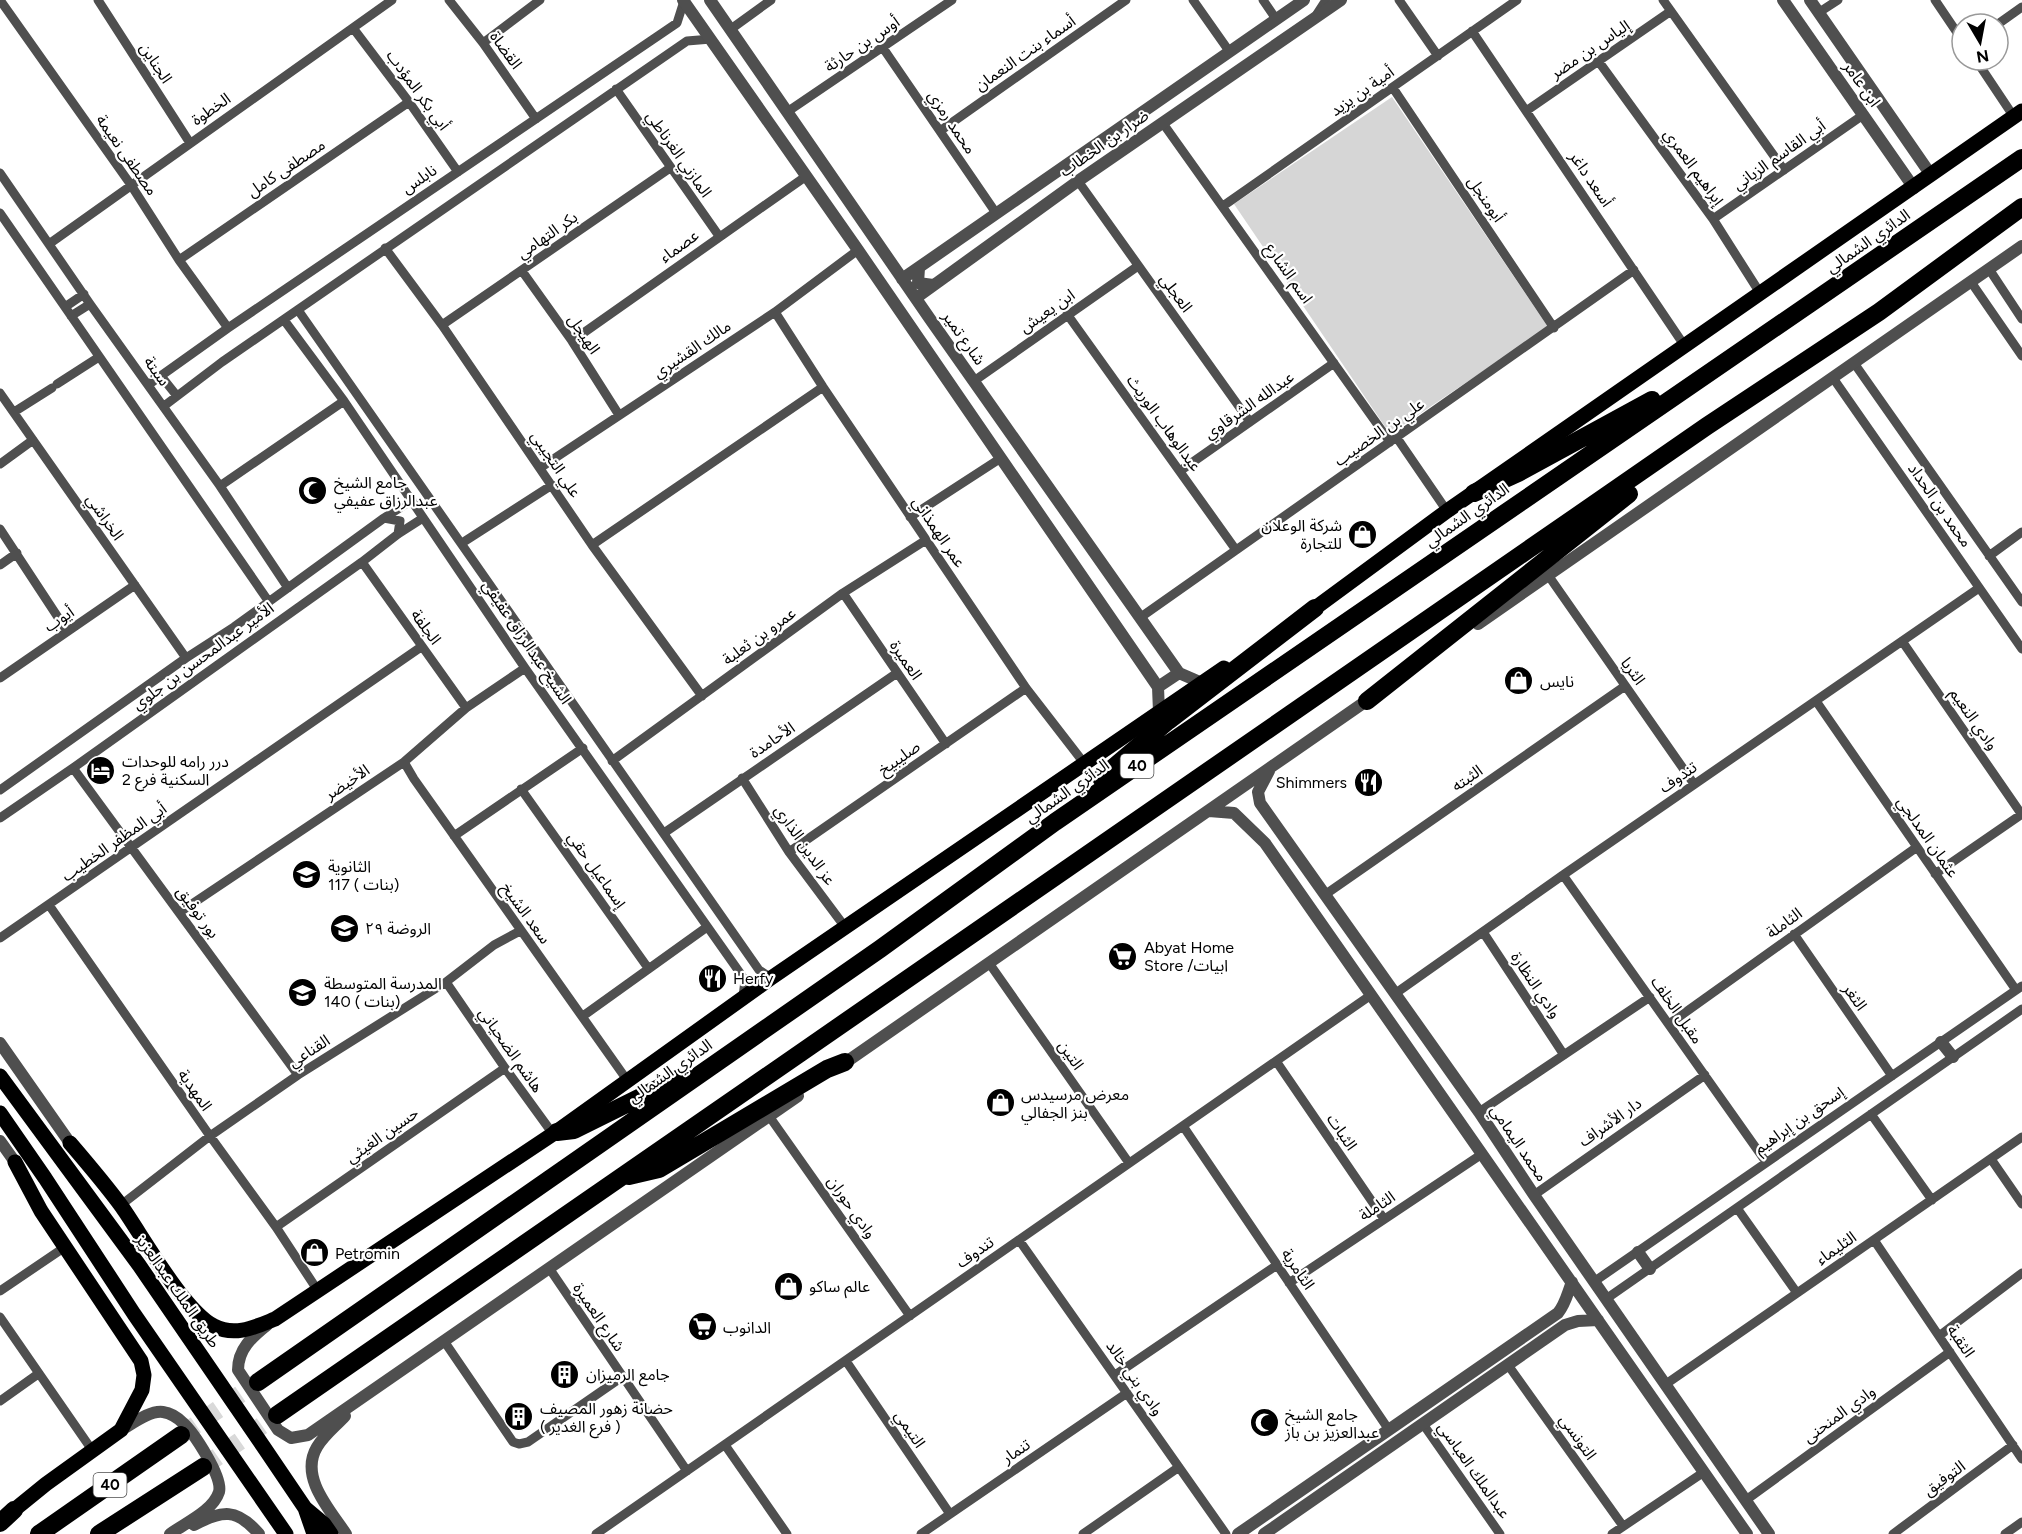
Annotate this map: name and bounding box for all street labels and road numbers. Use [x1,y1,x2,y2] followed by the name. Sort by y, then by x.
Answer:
[971,11,1079,95] street label: أسماء بنت النعمان
[821,12,903,76] street label: أوس بن حارثة
[1546,15,1634,84] street label: إلياس بن مضر
[486,27,526,73] street label: القضاة
[136,39,176,87] street label: الجناين
[380,46,454,136] street label: أبي بكر المؤدب
[1839,57,1884,110] street label: ابن عامر
[1326,62,1398,120] street label: أمية بن يزيد
[922,87,980,159] street label: محمد رمزي
[188,89,234,129] street label: الخطوة
[1056,105,1152,181] street label: ضرار بن الخطاب
[640,107,716,202] street label: المازني الغرناطي
[92,111,162,199] street label: مصطفى نعيمة
[1729,116,1831,197] street label: أبي القاسم الزياني
[1657,125,1728,211] street label: إبراهيم العمري
[243,135,329,201] street label: مصطفى كامل
[1565,147,1616,210] street label: أسعد داغر
[398,160,440,198] street label: نابلس
[1464,172,1508,226] street label: أبومنجل
[1822,205,1915,279] street label: الدائري الشمالي
[513,207,583,265] street label: بكر التهامي
[656,225,702,267] street label: عصماء
[1259,239,1317,309] street label: اسم الشارع
[1153,270,1196,318] street label: العجلي
[1016,285,1078,337] street label: ابن يعيش
[936,307,989,370] street label: شارع تمير
[564,310,604,358] street label: الهيجل
[649,316,736,384] street label: مالك القشيري
[140,353,174,389] street label: سبتة
[1201,367,1299,445] street label: عبدالله الشرقاوي
[1123,371,1205,475] street label: عبدالوهاب الوريث
[1330,394,1429,472] street label: علي بن الخصيب
[525,427,585,502] street label: علي التجيبي
[1904,459,1976,551] street label: محمد بن الحداد
[1421,479,1514,553] street label: الدائري الشمالي
[80,490,128,545] street label: الخراشي
[906,493,970,573] street label: عمر الهمذاني
[476,576,576,709] street label: الشيخ عبدالرزاق عفيفي
[129,598,279,716] street label: الأمير عبدالمحسن بن جلوي
[40,602,78,636] street label: أيوب
[719,603,799,669] street label: عمرو بن ثعلبة
[407,606,445,648] street label: الجلفة
[886,637,926,683] street label: العميرة
[1617,654,1649,688] street label: الثريا
[1943,684,2002,755] street label: وادي النعيم
[746,718,798,762] street label: الأحامدة
[874,737,925,782] street label: صليبيخ
[1120,754,1154,778] road number: 40
[1021,755,1114,829] street label: الدائري الشمالي
[1655,757,1701,797] street label: تندوف
[320,760,373,804] street label: الأخيضر
[1448,761,1486,795] street label: الثبته
[1891,793,1963,883] street label: عثمان المدلجي
[58,799,172,887] street label: أبي المظفر الخطيب
[768,801,840,890] street label: عز الدين الذاري
[561,828,631,914] street label: إسماعيل حقي
[495,879,555,949] street label: سعد الشيخ
[172,882,223,942] street label: بور توفيق
[1762,904,1806,942] street label: الثاملة
[1505,948,1565,1023] street label: وادي النظارة
[1647,973,1707,1047] street label: مقبل الخلف
[1838,979,1871,1014] street label: الثغر
[472,1004,547,1098] street label: هاشم الضحياني
[285,1031,335,1074] street label: القناعي
[624,1035,717,1109] street label: الدائري الشمالي
[1054,1037,1088,1073] street label: التين
[174,1066,216,1114] street label: المهدية
[1750,1082,1850,1160] street label: إسحق بن إبراهيم
[1575,1093,1645,1151] street label: دار الأشراف
[1484,1101,1552,1186] street label: محمد اليمامي
[342,1103,424,1169] street label: حسين الغيثي
[1323,1110,1361,1154] street label: الثبات
[821,1172,880,1243] street label: وادي حوران
[1355,1187,1399,1225] street label: الثاملة
[1812,1227,1860,1269] street label: الثليماء
[130,1230,224,1352] street label: طريق الملك عبدالعزيز
[952,1232,998,1272] street label: تندوف
[1277,1245,1319,1293] street label: الثامرية
[567,1279,629,1357] street label: شارع العميرة
[1943,1321,1979,1361] street label: الثقبة
[1100,1337,1168,1421] street label: وادي بني خالد
[1799,1381,1881,1449] street label: وادي المنحنى
[888,1407,929,1453] street label: التيمي
[1553,1411,1600,1465] street label: التونسي
[1431,1418,1514,1524] street label: عبدالملك العباسي
[997,1435,1034,1468] street label: تنمار
[1919,1456,1969,1500] street label: التوفيق
[94,1473,126,1497] road number: 40

